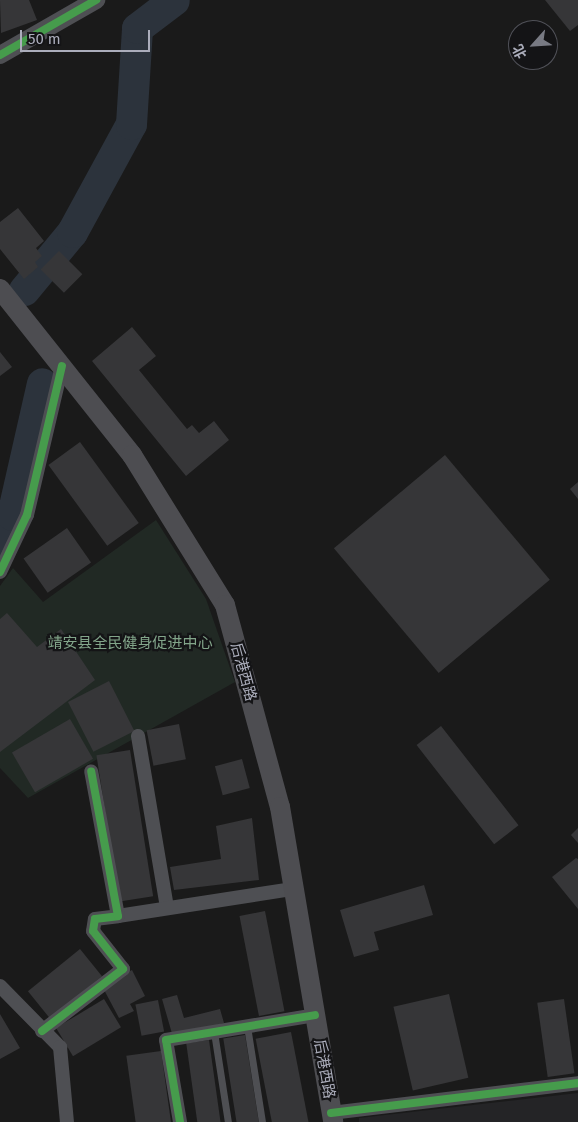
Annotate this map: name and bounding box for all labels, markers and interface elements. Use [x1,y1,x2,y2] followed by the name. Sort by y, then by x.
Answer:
[22,20,152,52] scale bar
[508,20,558,70] north arrow
[28,30,61,48] text: 50 m
[509,41,531,61] text: 北
[48,635,212,653] park label: 靖安县全民健身促进中心
[227,641,259,703] street label: 后港西路
[310,1038,338,1100] street label: 后港西路

